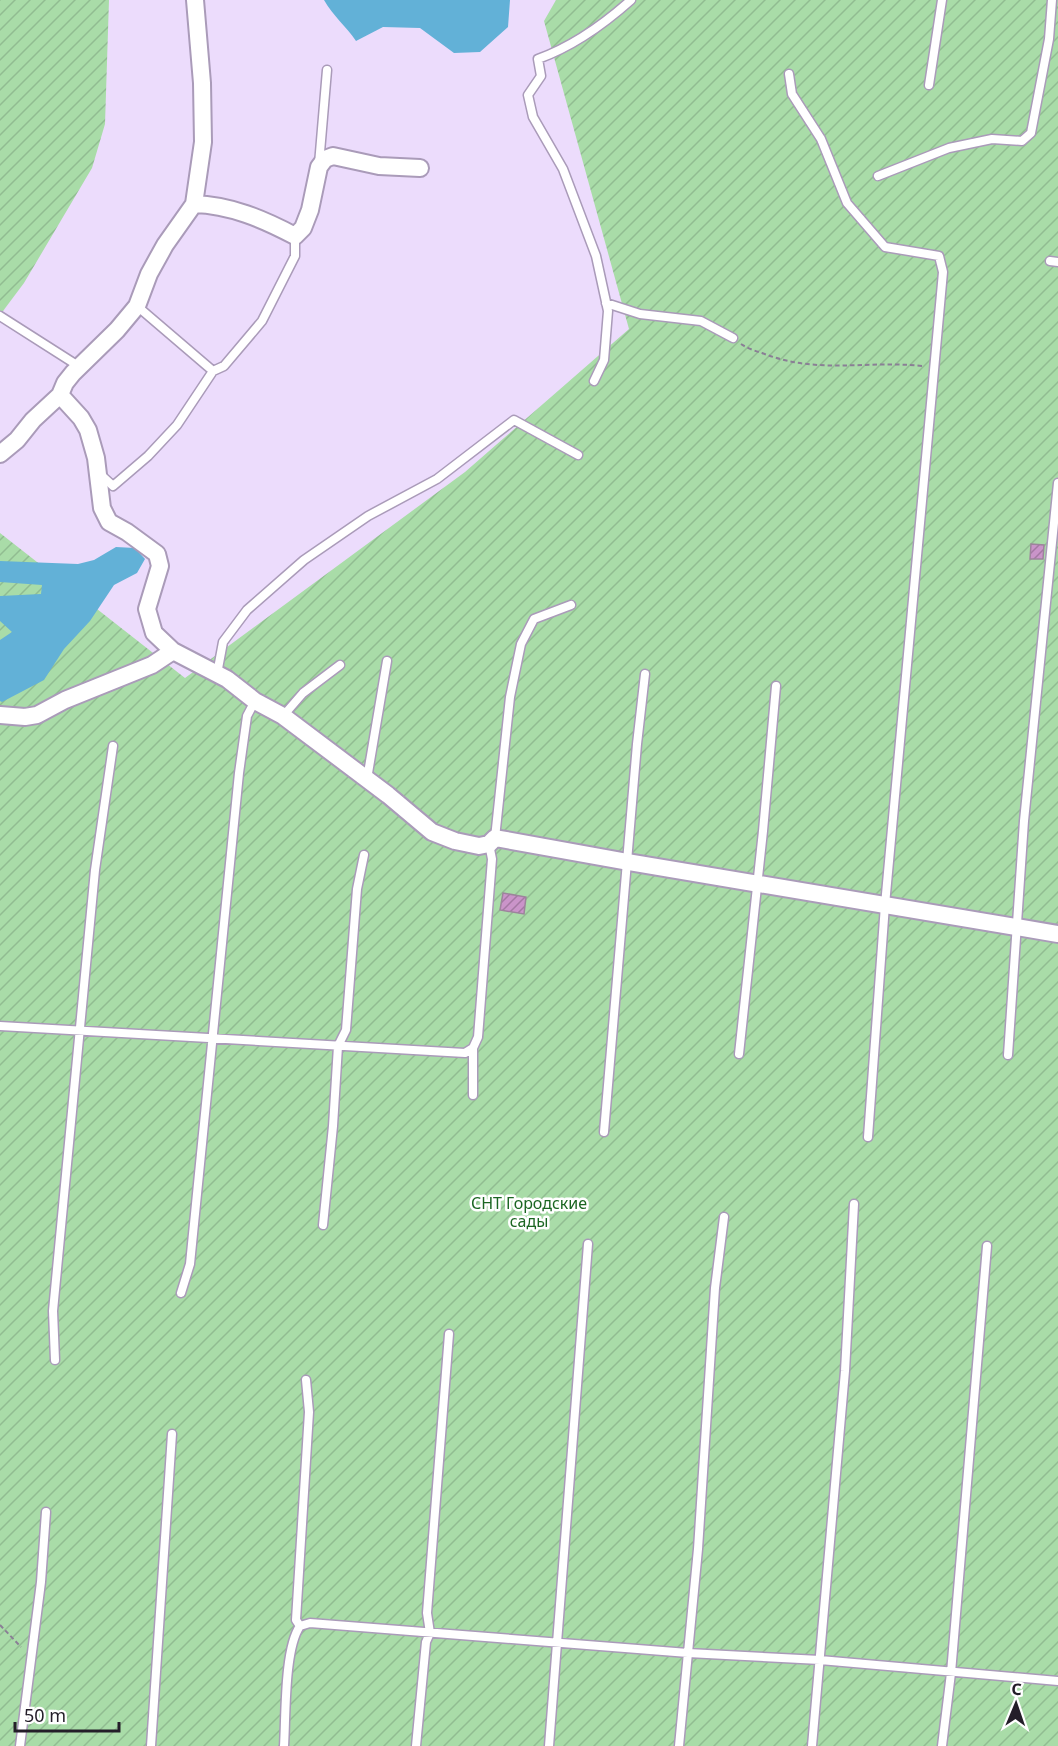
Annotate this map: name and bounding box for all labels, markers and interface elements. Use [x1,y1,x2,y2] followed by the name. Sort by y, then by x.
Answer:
[471,1192,587,1232] park label: СНТ Городские сады
[986,1674,1046,1734] north arrow
[1011,1678,1022,1700] text: С
[15,1695,118,1733] scale bar
[24,1703,66,1727] text: 50 m

